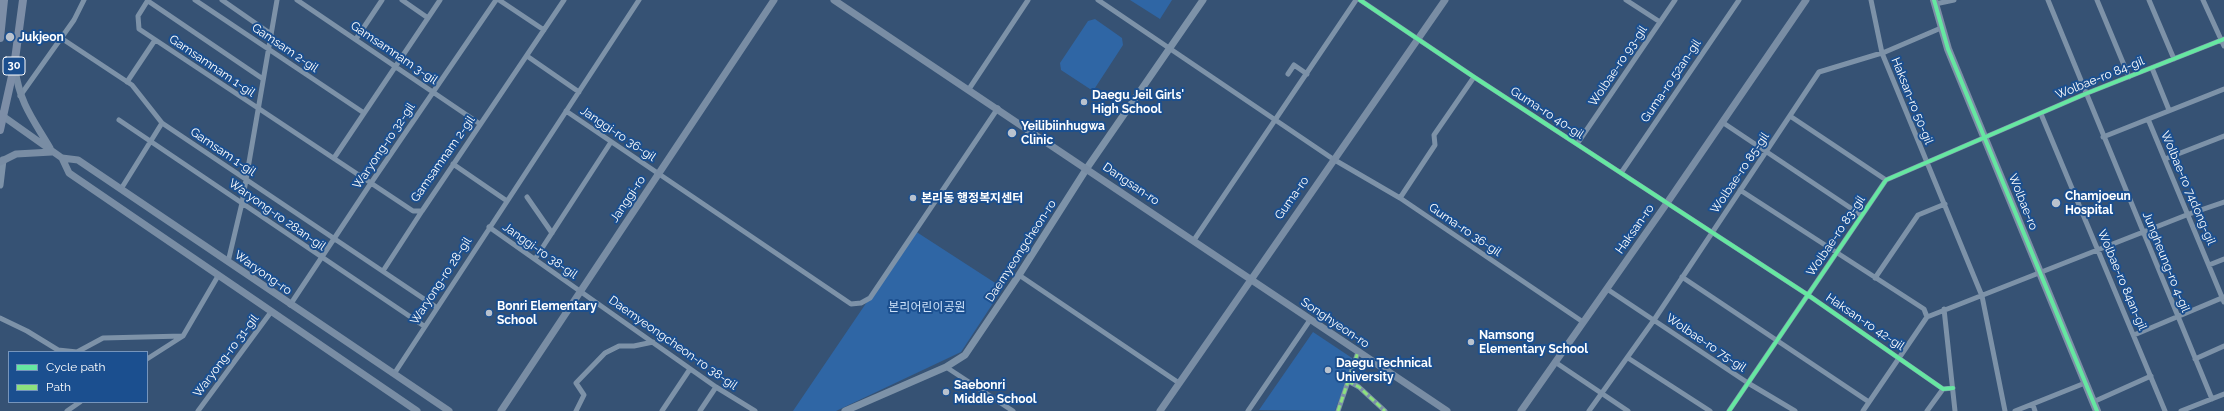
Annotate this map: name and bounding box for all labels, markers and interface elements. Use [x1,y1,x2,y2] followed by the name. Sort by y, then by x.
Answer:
[348,19,440,87] street label: Gamsamnam 3-gil
[249,20,321,76] street label: Gamsam 2-gil
[1586,23,1650,109] street label: Wolbae-ro 93-gil
[19,30,64,44] place label: Jukjeon
[4,31,16,43] marker: Jukjeon
[166,32,258,100] street label: Gamsamnam 1-gil
[1638,37,1704,125] street label: Guma-ro 52an-gil
[2054,54,2146,102] street label: Wolbae-ro 84-gil
[1888,55,1936,147] street label: Haksan-ro 50-gil
[3,57,25,75] road number: 30
[1508,84,1586,142] street label: Guma-ro 40-gil
[1092,88,1184,116] place label: Daegu Jeil Girls' High School
[1079,97,1089,107] marker: Daegu Jeil Girls' High School
[350,100,418,192] street label: Waryong-ro 32-gil
[578,103,658,165] street label: Janggi-ro 36-gil
[408,113,478,205] street label: Gamsamnam 2-gil
[1021,119,1105,147] place label: Yeilibiinhugwa Clinic
[187,125,259,179] street label: Gamsam 1-gil
[1006,127,1018,139] marker: Yeilibiinhugwa Clinic
[2158,129,2218,247] street label: Wolbae-ro 74dong-gil
[1708,130,1772,216] street label: Wolbae-ro 85-gil
[1100,160,1162,208] street label: Dangsan-ro
[2005,172,2041,232] street label: Wolbae-ro
[607,173,649,225] street label: Janggi-ro
[1272,174,1312,222] street label: Guma-ro
[226,176,328,254] street label: Waryong-ro 28an-gil
[2065,189,2131,217] place label: Chamjoeun Hospital
[921,191,1023,205] place label: 본리동 행정복지센터
[908,193,918,203] marker: 본리동 행정복지센터
[1804,193,1868,279] street label: Wolbae-ro 83-gil
[983,197,1059,305] street label: Daemyeongcheon-ro
[2050,197,2062,209] marker: Chamjoeun Hospital
[1426,200,1504,260] street label: Guma-ro 36-gil
[1613,201,1657,257] street label: Haksan-ro
[2139,210,2193,314] street label: Jungheung-ro 4-gil
[500,220,580,282] street label: Janggi-ro 38-gil
[2094,227,2150,333] street label: Wolbae-ro 84an-gil
[407,235,475,327] street label: Waryong-ro 28-gil
[232,248,294,298] street label: Waryong-ro
[1823,290,1907,354] street label: Haksan-ro 42-gil
[606,293,740,393] street label: Daemyeongcheon-ro 38-gil
[1298,295,1372,351] street label: Songhyeon-ro
[497,299,597,327] place label: Bonri Elementary School
[888,300,966,314] park label: 본리어린이공원
[484,308,494,318] marker: Bonri Elementary School
[1663,311,1749,375] street label: Wolbae-ro 75-gil
[190,312,262,400] street label: Waryong-ro 31-gil
[1479,328,1588,356] place label: Namsong Elementary School
[1466,337,1476,347] marker: Namsong Elementary School
[8,351,148,403] legend
[1336,356,1432,384] place label: Daegu Technical University
[46,360,105,374] text: Cycle path
[1323,365,1333,375] marker: Daegu Technical University
[954,378,1037,406] place label: Saebonri Middle School
[46,380,71,394] text: Path
[941,387,951,397] marker: Saebonri Middle School

